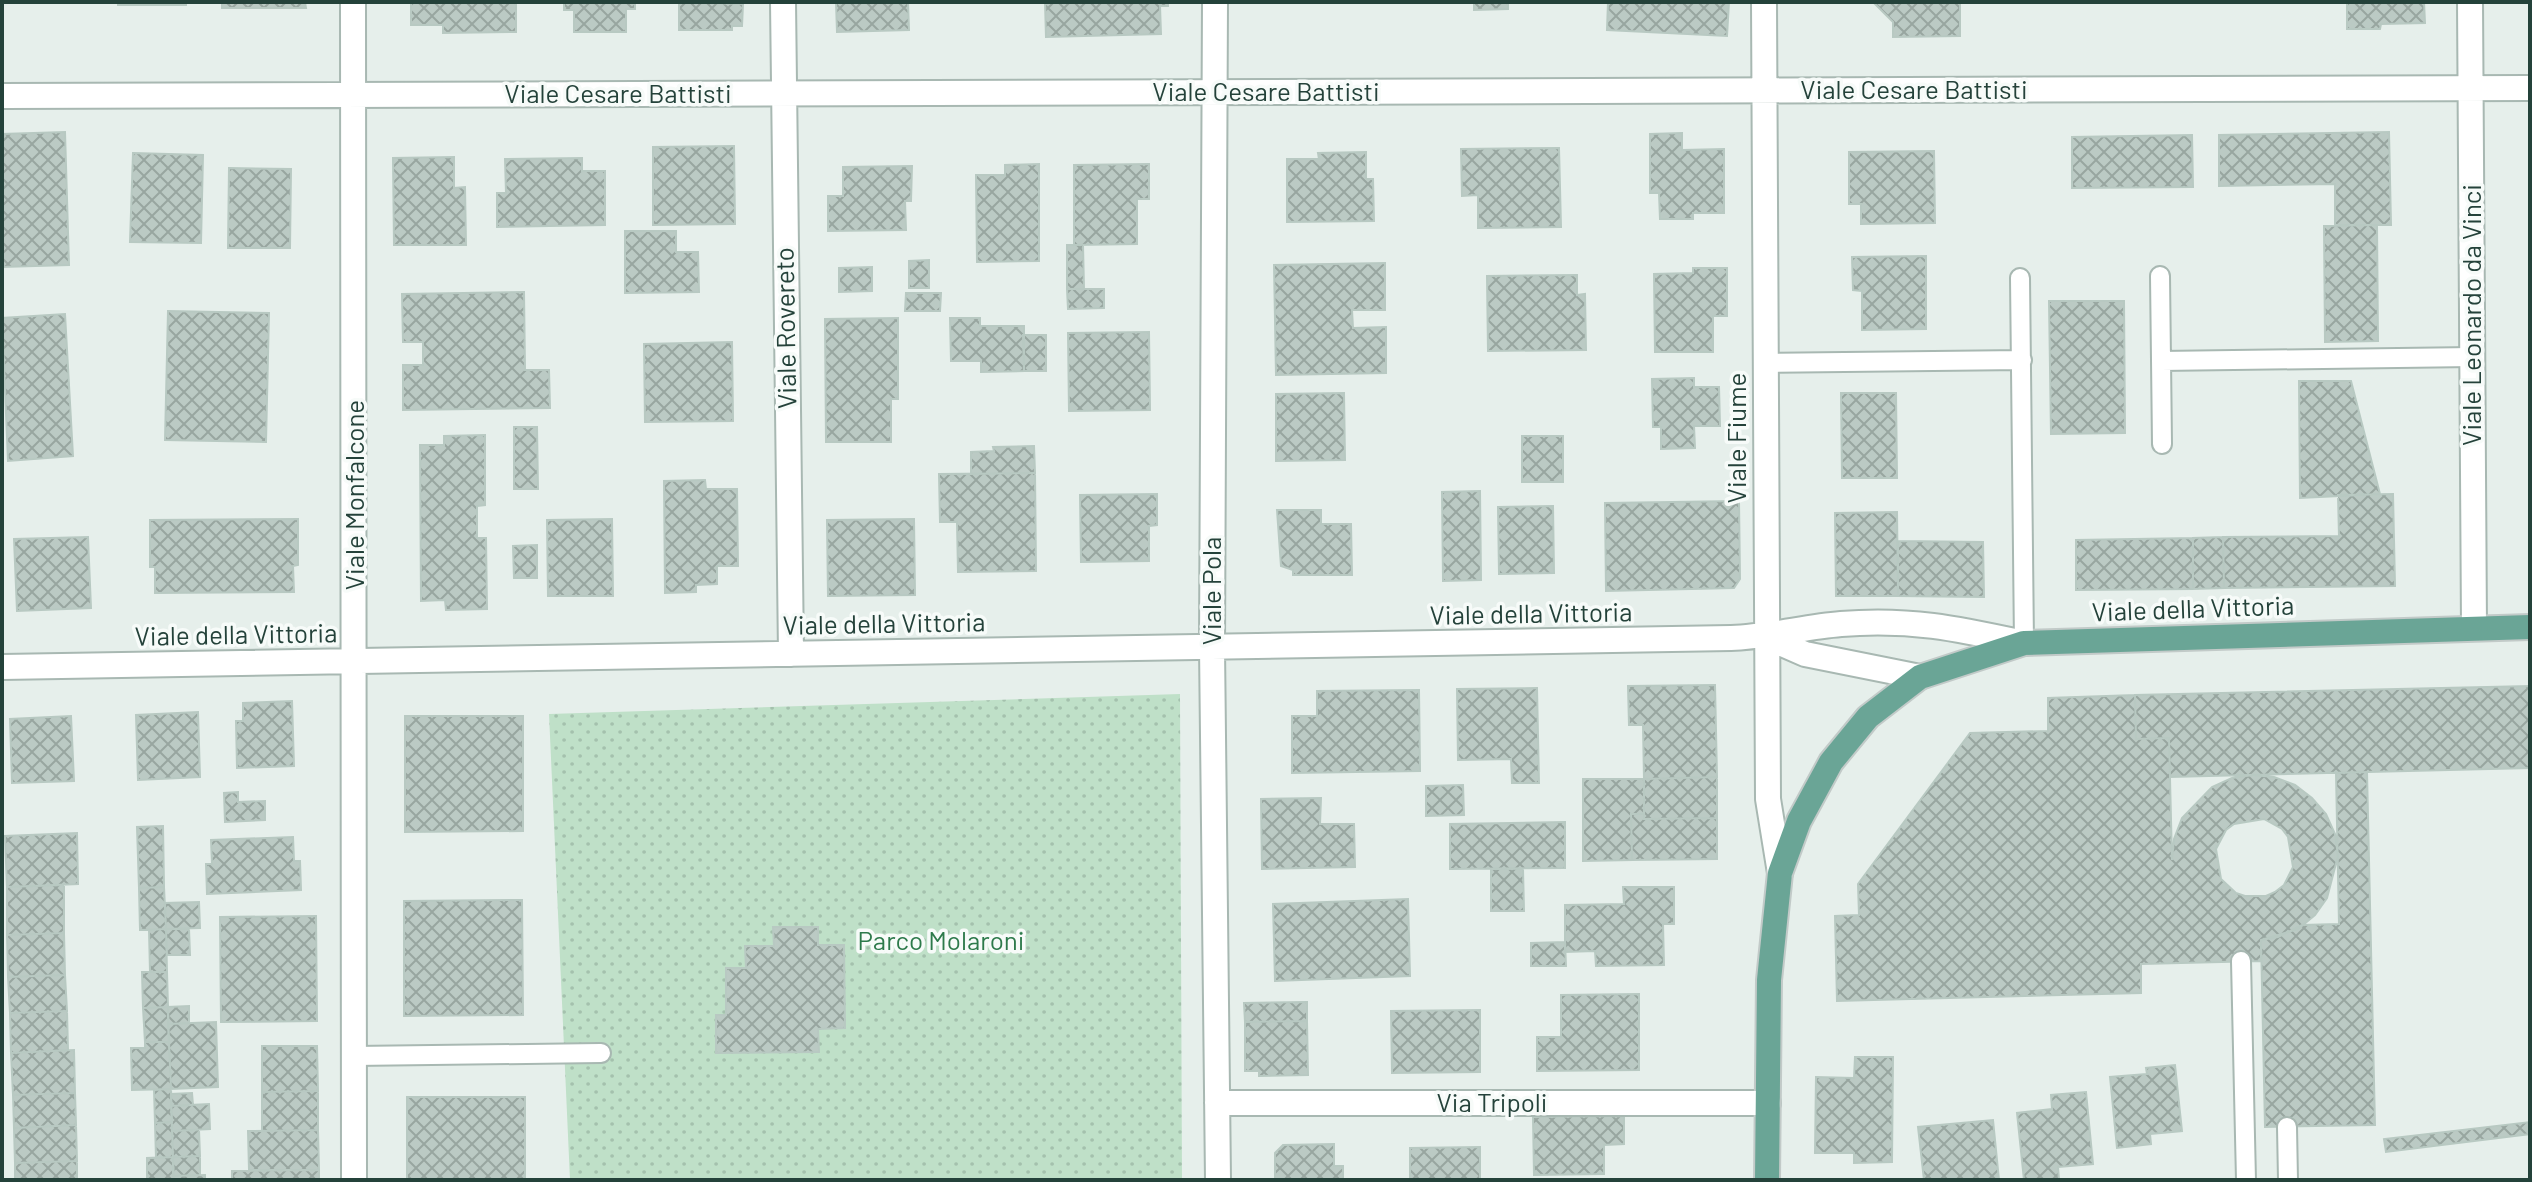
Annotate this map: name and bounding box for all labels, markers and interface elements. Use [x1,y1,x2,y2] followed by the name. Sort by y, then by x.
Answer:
[1800,73,2028,104] street label: Viale Cesare Battisti
[1152,75,1380,106] street label: Viale Cesare Battisti
[504,77,732,108] street label: Viale Cesare Battisti
[2455,184,2486,446] street label: Viale Leonardo da Vinci
[768,247,801,409] street label: Viale Rovereto
[1720,373,1751,503] street label: Viale Fiume
[338,400,369,590] street label: Viale Monfalcone
[1195,537,1226,645] street label: Viale Pola
[2091,588,2295,627] street label: Viale della Vittoria
[1429,595,1633,630] street label: Viale della Vittoria
[782,605,986,640] street label: Viale della Vittoria
[134,616,338,651] street label: Viale della Vittoria
[858,924,1024,955] park label: Parco Molaroni
[1437,1086,1547,1117] street label: Via Tripoli

